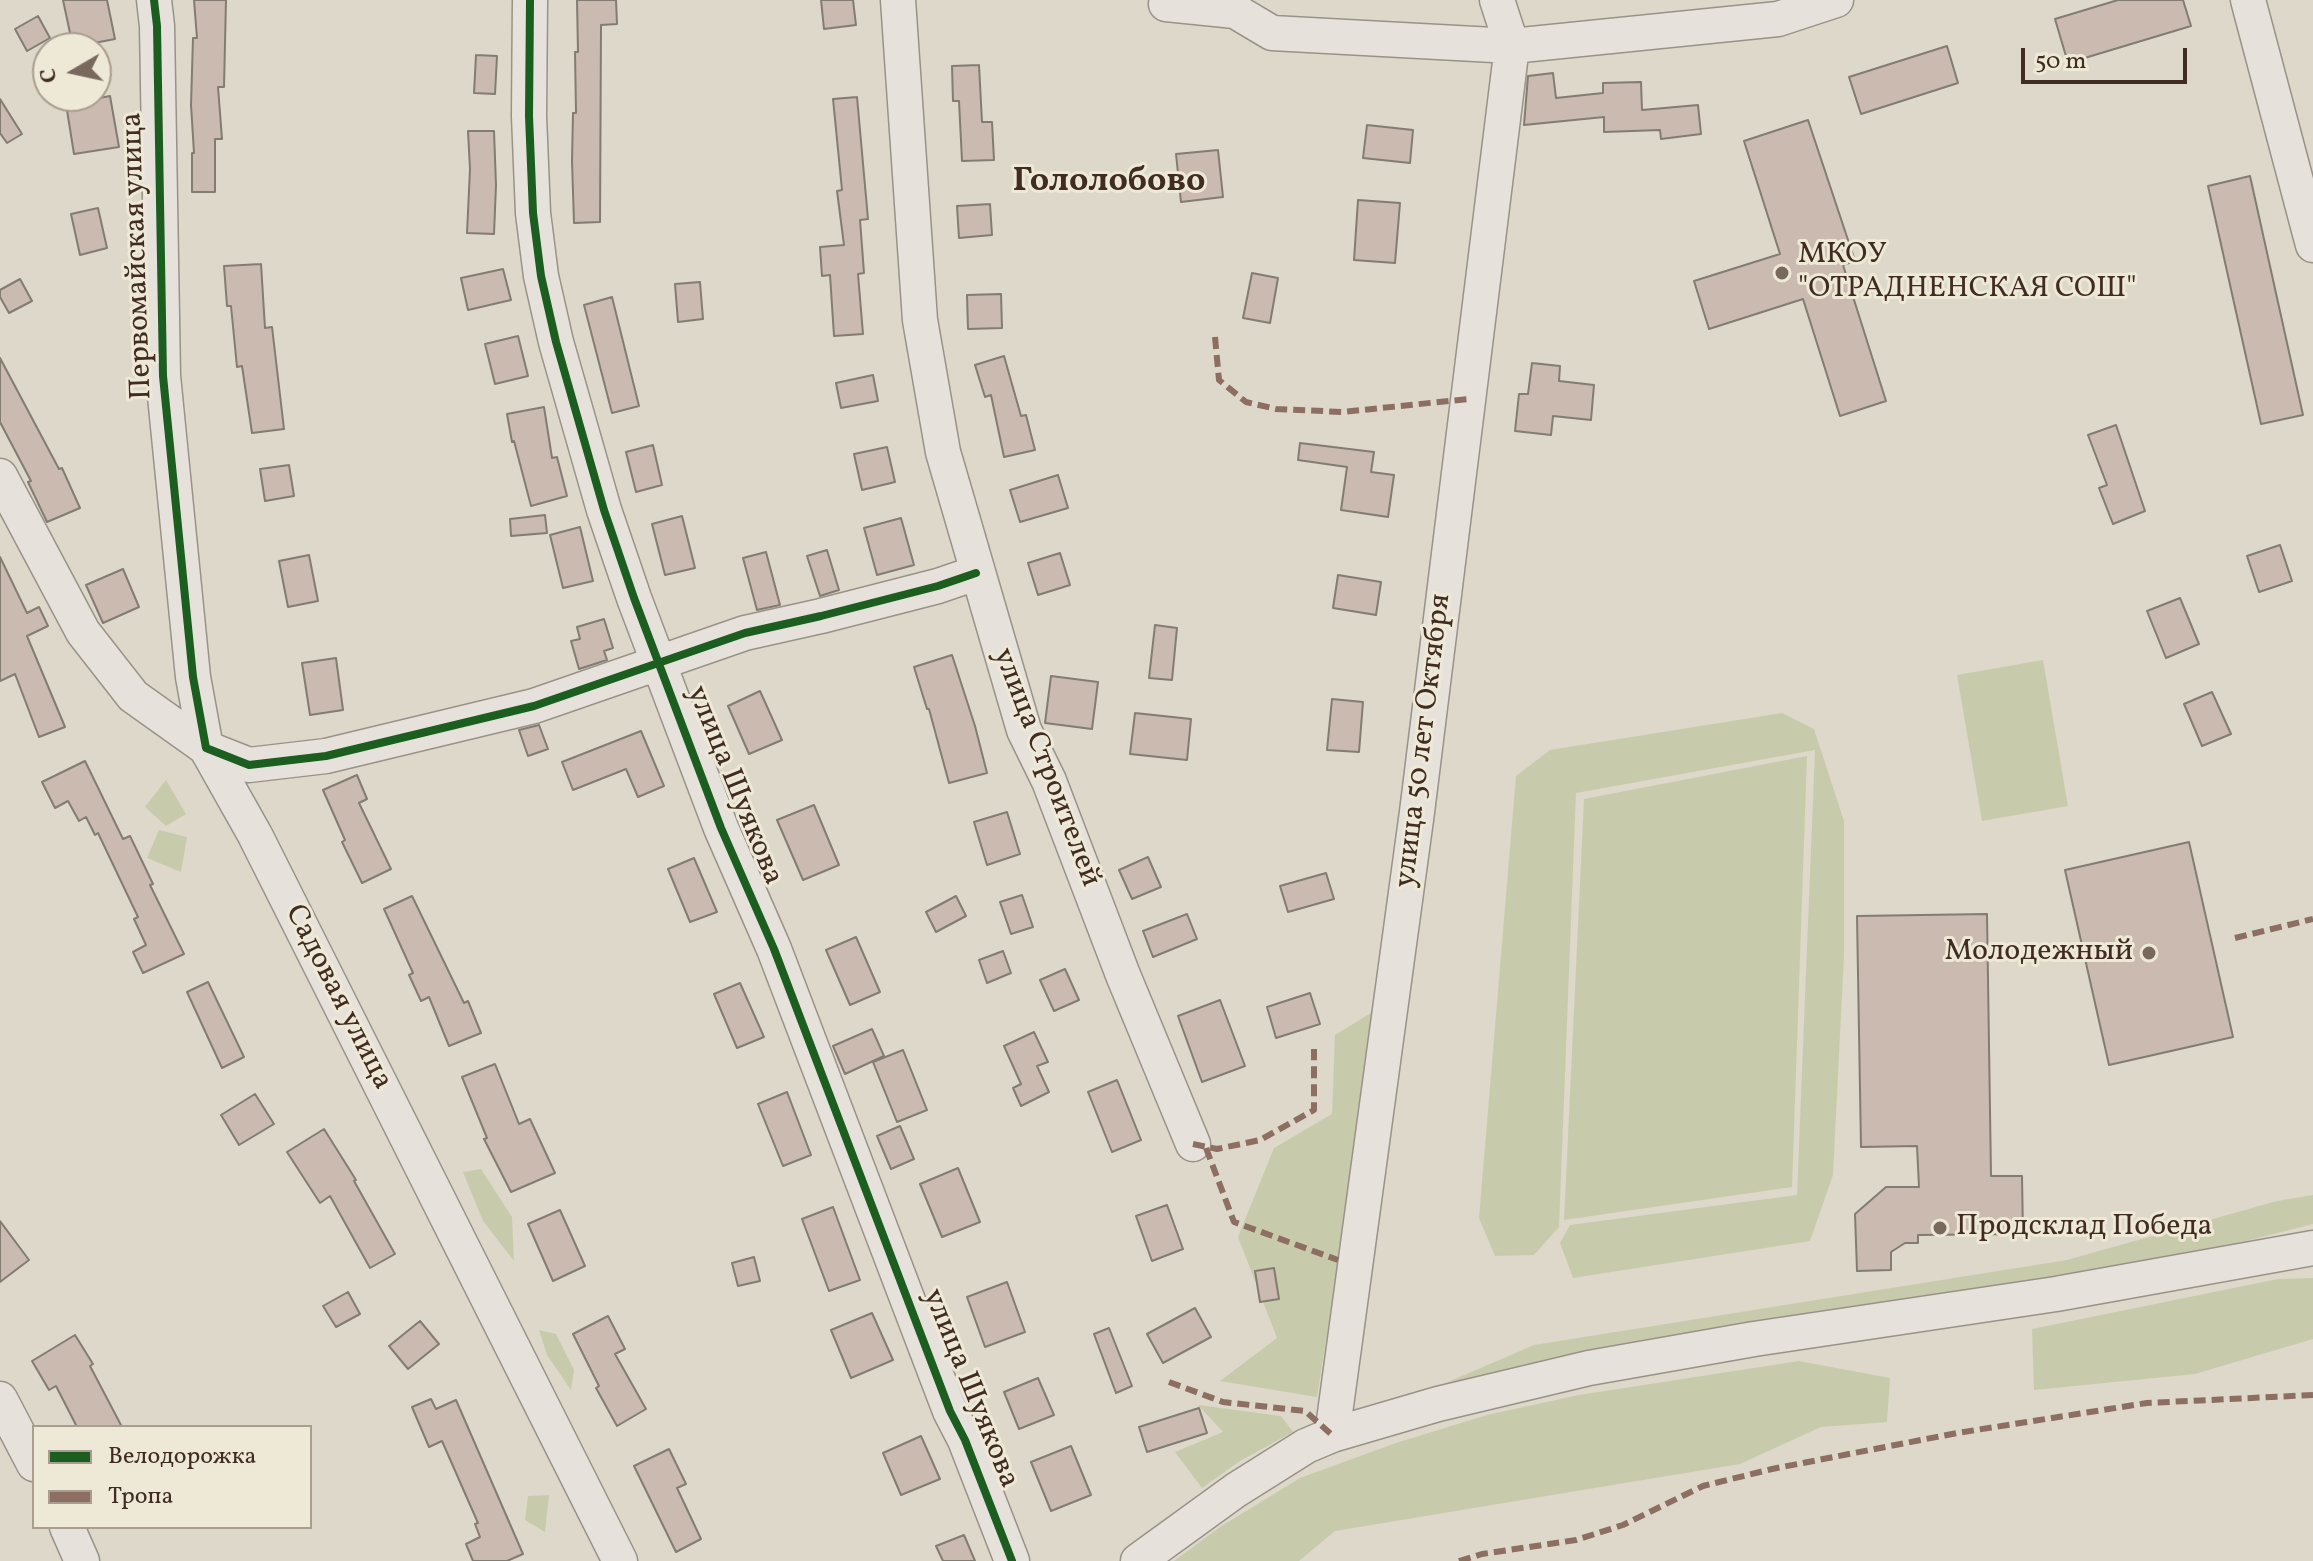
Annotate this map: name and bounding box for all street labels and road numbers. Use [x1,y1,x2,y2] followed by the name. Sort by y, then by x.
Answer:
[116,112,162,400] street label: Первомайская улица
[1389,592,1461,890] street label: улица 50 лет Октября
[983,644,1107,892] street label: улица Строителей
[677,681,789,891] street label: улица Шуякова
[275,899,399,1097] street label: Садовая улица
[913,1284,1025,1494] street label: улица Шуякова

